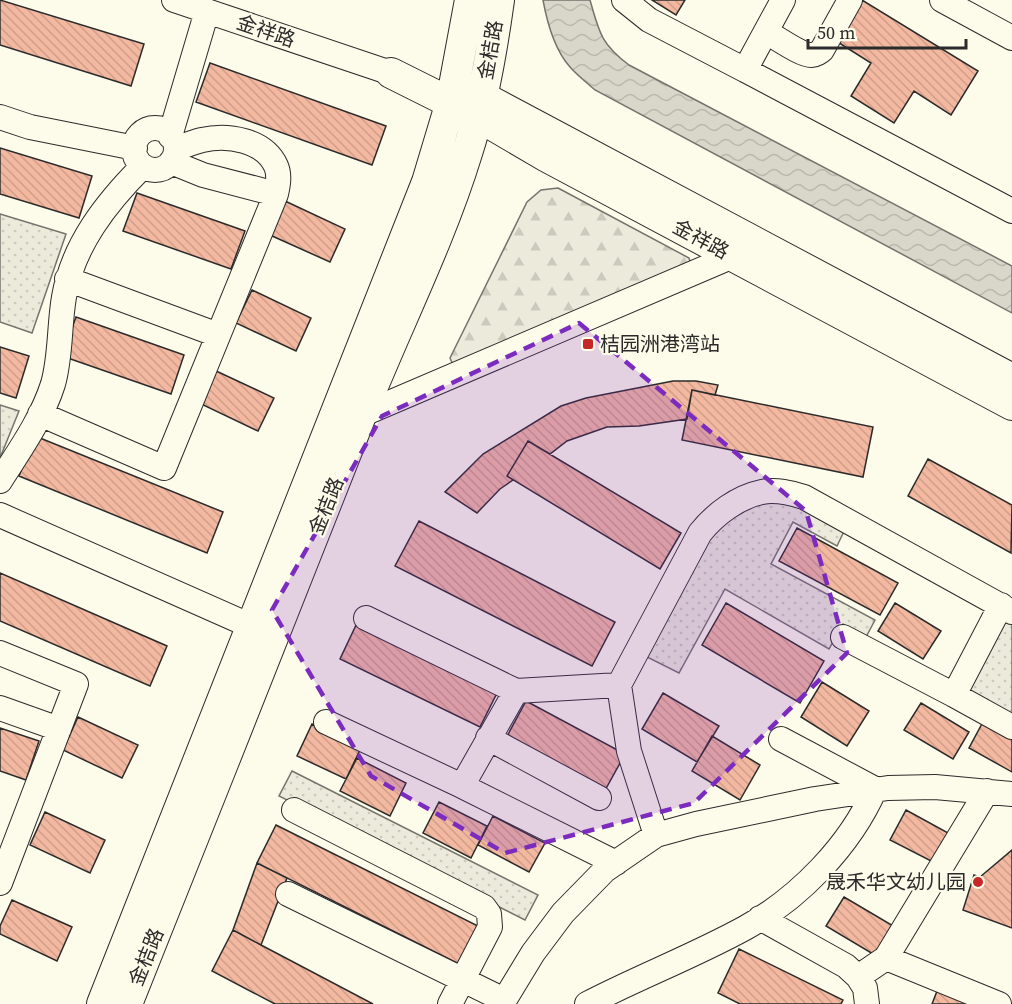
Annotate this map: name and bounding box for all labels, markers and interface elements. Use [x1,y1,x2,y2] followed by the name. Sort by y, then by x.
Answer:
[233,8,299,54] street label: 金祥路
[808,12,966,50] scale bar
[471,18,509,82] street label: 金桔路
[817,20,855,45] text: 50 m
[668,213,734,265] street label: 金祥路
[600,330,720,358] place label: 桔园洲港湾站
[581,337,595,351] marker: 桔园洲港湾站
[302,473,350,539] street label: 金桔路
[826,868,966,896] place label: 晟禾华文幼儿园
[971,875,985,889] marker: 晟禾华文幼儿园
[122,924,170,990] street label: 金桔路

